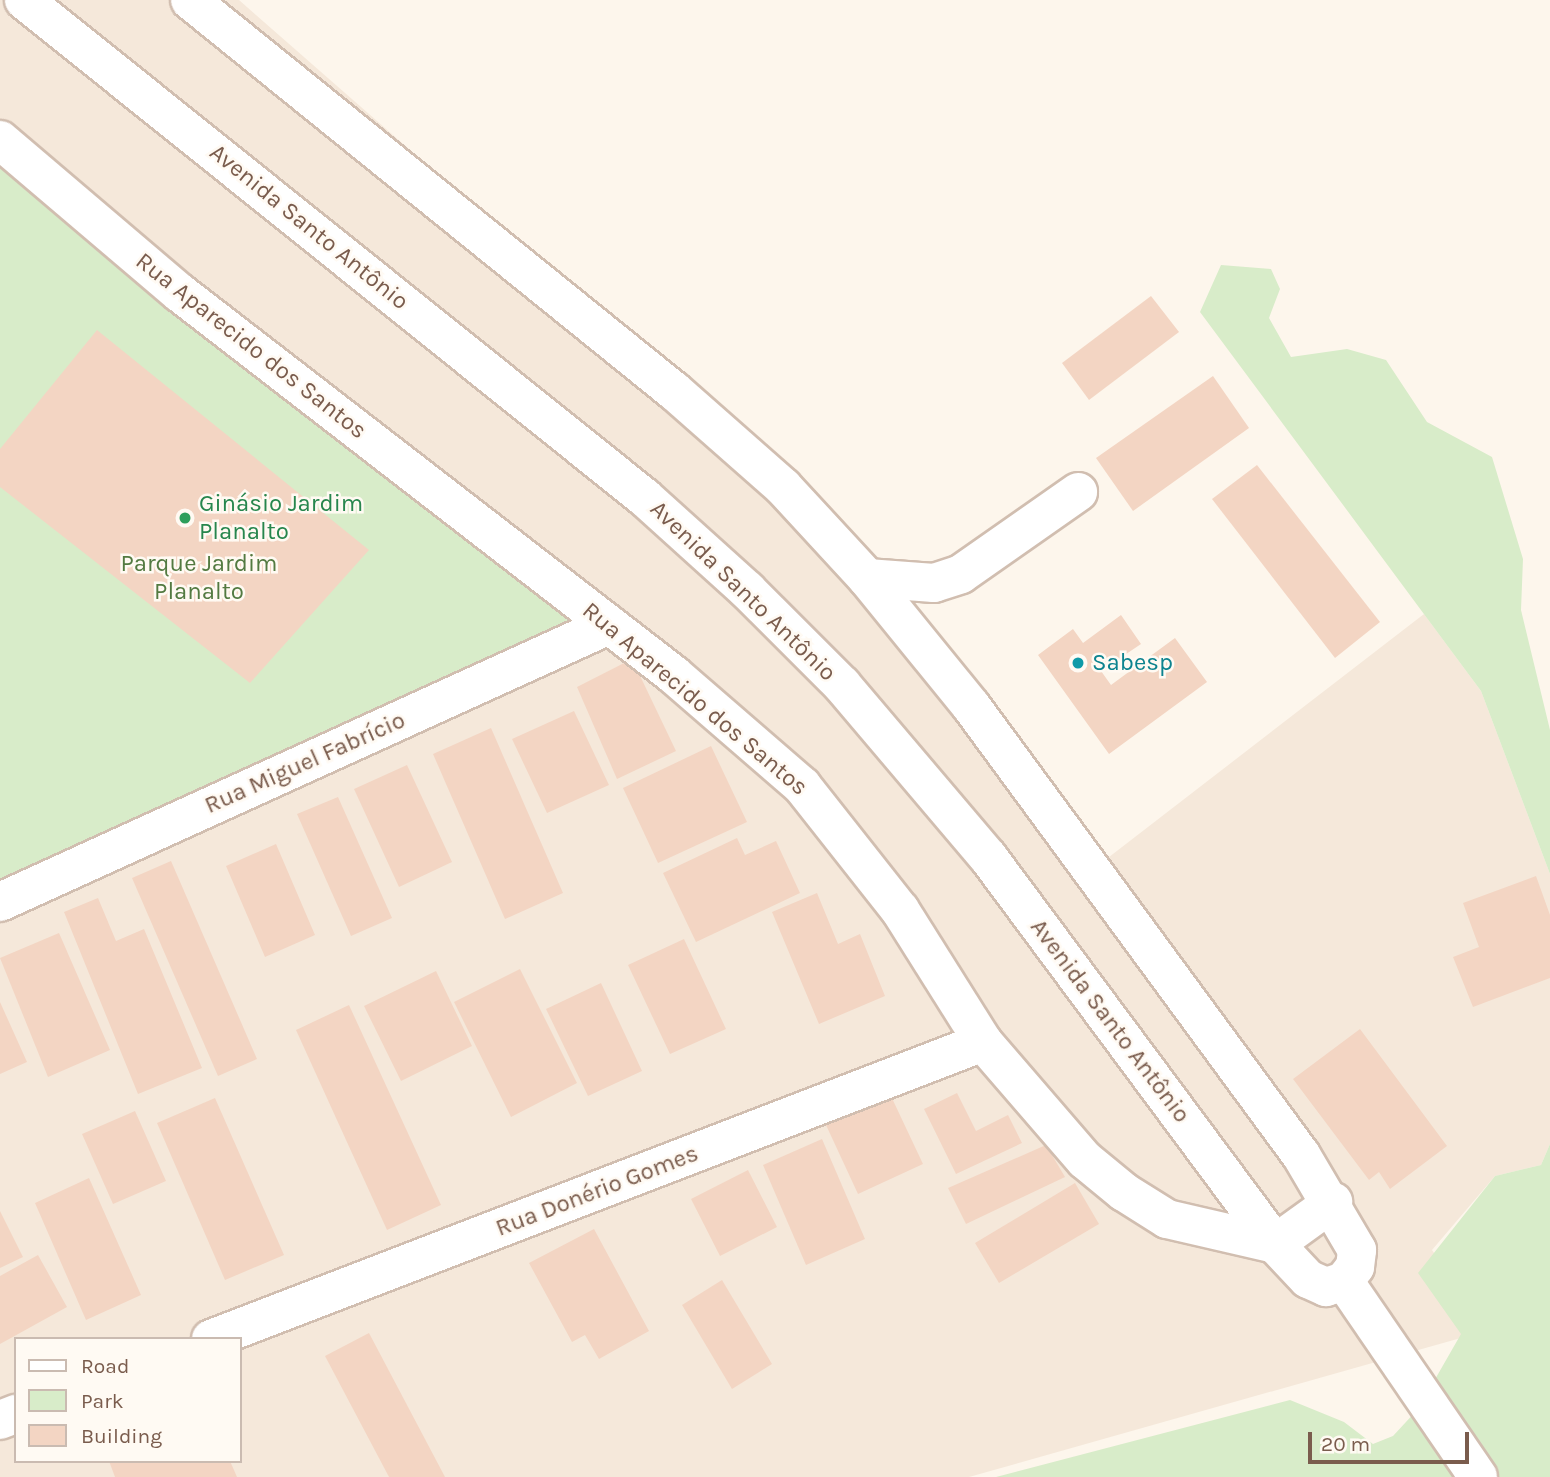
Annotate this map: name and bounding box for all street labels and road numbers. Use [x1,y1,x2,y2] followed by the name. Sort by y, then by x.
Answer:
[204,138,414,316] street label: Avenida Santo Antônio
[130,247,372,445] street label: Rua Aparecido dos Santos
[644,495,842,687] street label: Avenida Santo Antônio
[576,596,814,802] street label: Rua Aparecido dos Santos
[200,706,410,820] street label: Rua Miguel Fabrício
[1024,913,1196,1129] street label: Avenida Santo Antônio
[492,1139,702,1243] street label: Rua Donério Gomes

